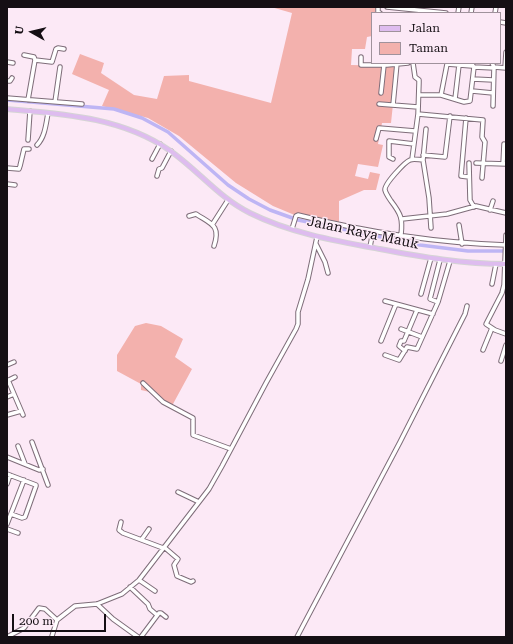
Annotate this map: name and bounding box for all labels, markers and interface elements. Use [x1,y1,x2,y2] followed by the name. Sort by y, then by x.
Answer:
[12,12,52,52] north arrow
[371,12,501,64] legend
[409,21,440,35] text: Jalan
[13,25,27,35] text: U
[409,41,448,55] text: Taman
[306,213,420,253] street label: Jalan Raya Mauk
[14,606,108,632] scale bar
[19,614,53,628] text: 200 m

